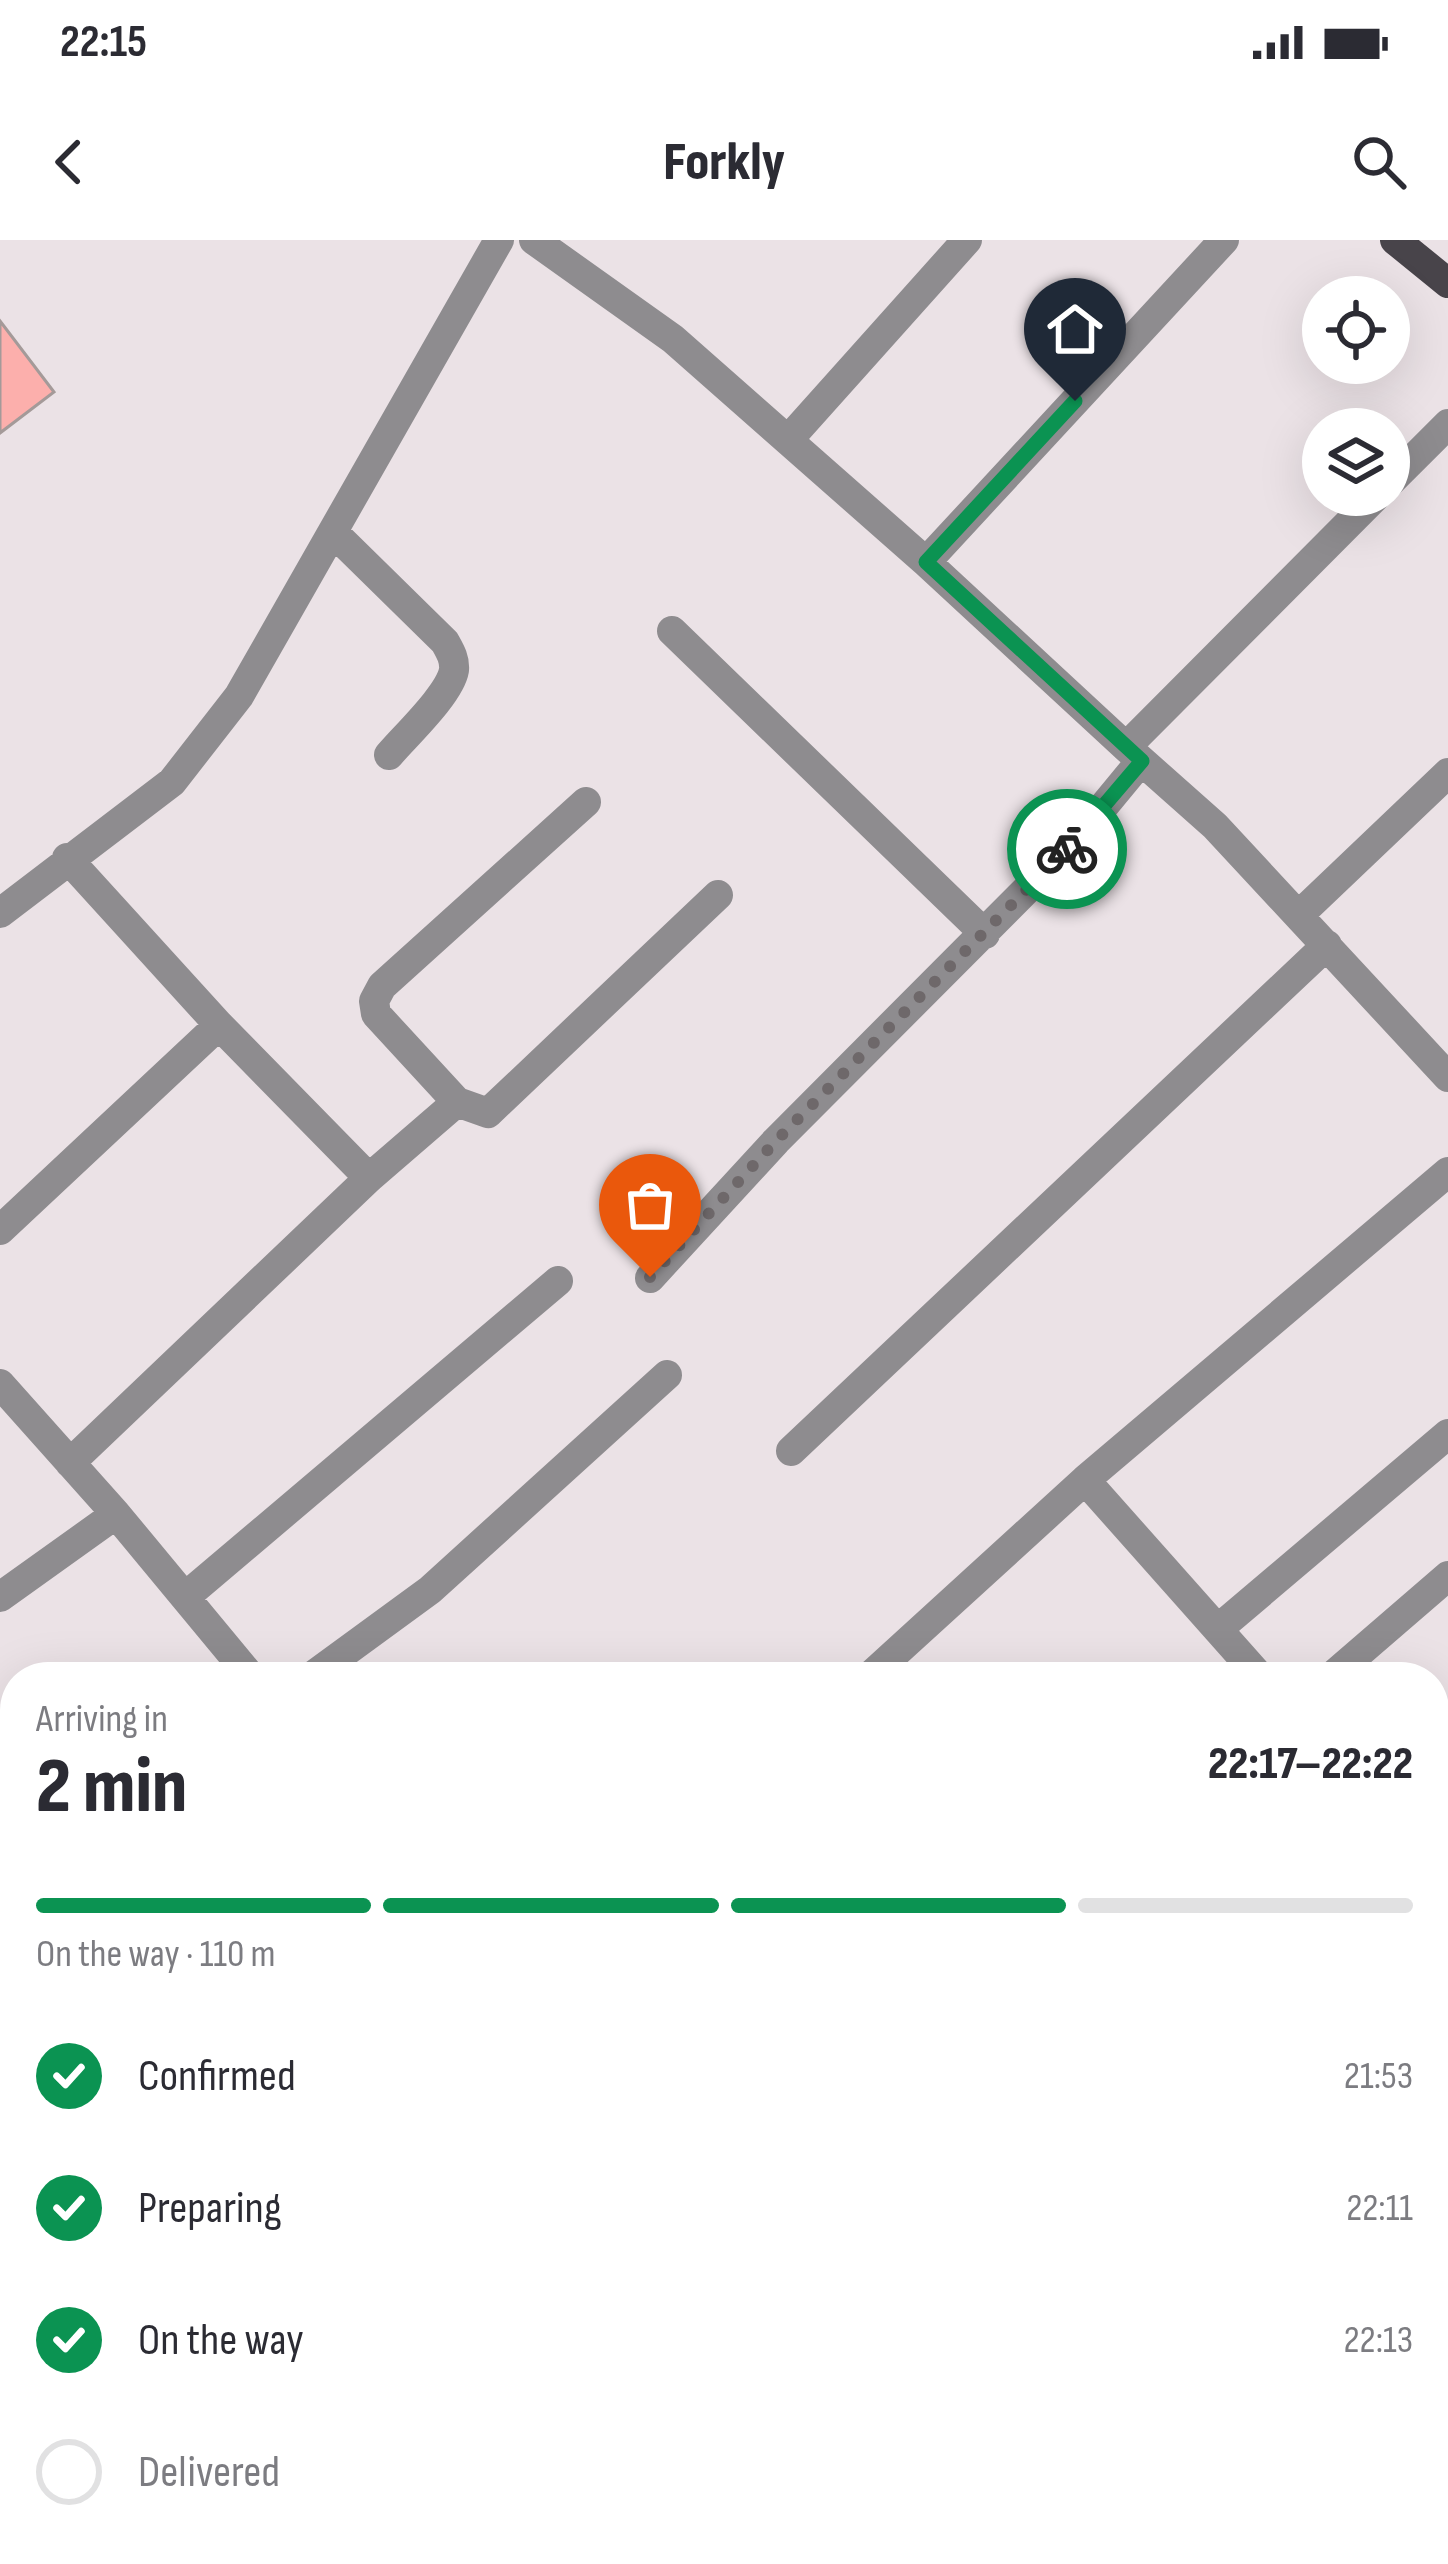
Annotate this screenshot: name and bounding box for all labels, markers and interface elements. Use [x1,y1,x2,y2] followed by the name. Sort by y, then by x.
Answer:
[60,15,147,70] text: 22:15
[36,129,102,195] icon: back
[1346,129,1412,195] icon: search
[663,130,785,195] text: Forkly
[1302,276,1410,516] map controls
[1302,276,1410,384] button: locate
[1024,278,1126,401] pin
[1042,296,1108,362] icon: home
[1302,408,1410,516] button: layers
[1007,789,1127,909] courier
[1034,816,1100,882] icon: bike
[599,1154,701,1277] pin
[617,1172,683,1238] icon: bag
[36,1696,168,1743] text: Arriving in
[1208,1737,1413,1792] text: 22:17–22:22
[36,1741,187,1834] text: 2 min
[36,1931,276,1978] text: On the way · 110 m
[36,2043,102,2109] icon: check
[138,2049,296,2104] text: Confirmed
[1344,2053,1413,2100] text: 21:53
[36,2175,102,2241] icon: check
[138,2181,282,2236] text: Preparing
[1346,2185,1413,2232] text: 22:11
[36,2307,102,2373] icon: check
[138,2313,304,2368] text: On the way
[1343,2317,1413,2364] text: 22:13
[138,2445,280,2500] text: Delivered

